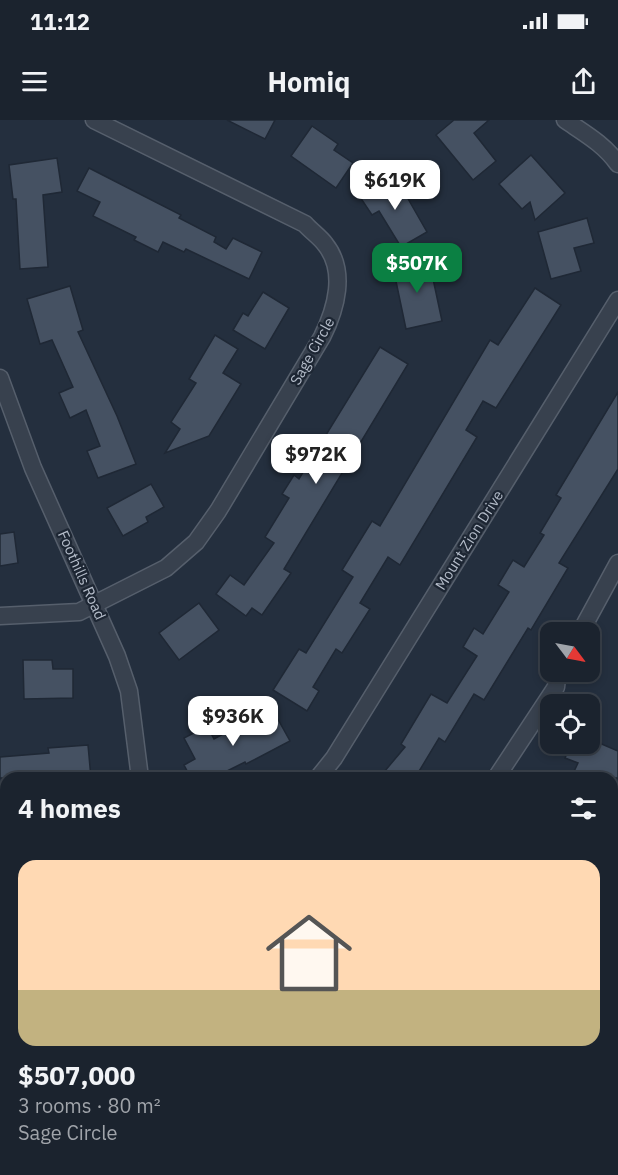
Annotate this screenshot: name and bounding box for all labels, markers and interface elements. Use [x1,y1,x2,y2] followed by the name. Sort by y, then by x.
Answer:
[30,7,90,36] text: 11:12
[267,64,351,99] text: Homiq
[18,65,51,98] icon: menu
[567,65,600,98] icon: share
[353,160,437,211] pin: $619K
[364,166,426,193] text: $619K
[375,243,459,294] pin: $507K
[386,249,448,276] text: $507K
[286,314,338,388] street label: Sage Circle
[274,434,358,485] pin: $972K
[285,440,347,467] text: $972K
[431,487,507,593] street label: Mount Zion Drive
[54,527,110,623] street label: Foothills Road
[540,622,600,682] north arrow
[540,622,600,754] map controls
[540,694,600,754] button: locate
[191,696,275,747] pin: $936K
[202,702,264,729] text: $936K
[18,791,121,825] text: 4 homes
[567,792,600,825] icon: filters
[255,899,363,1007] icon: home
[18,1058,135,1092] text: $507,000
[18,1092,161,1119] text: 3 rooms · 80 m²
[18,1119,118,1146] text: Sage Circle

